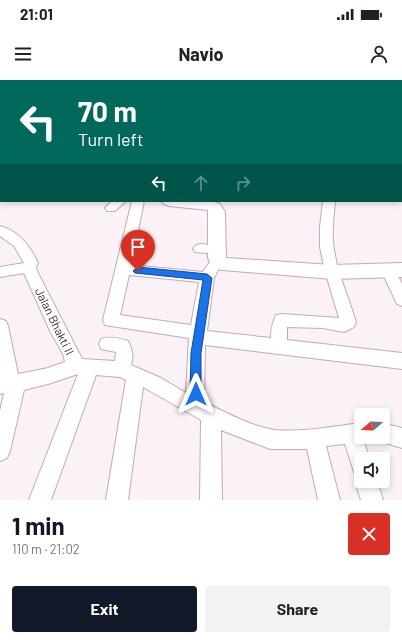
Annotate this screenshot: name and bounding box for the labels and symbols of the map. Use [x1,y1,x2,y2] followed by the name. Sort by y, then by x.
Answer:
[121,230,155,271] pin
[33,285,77,357] street label: Jalan Bhakti II
[175,373,217,415] position arrow
[354,408,390,444] north arrow

